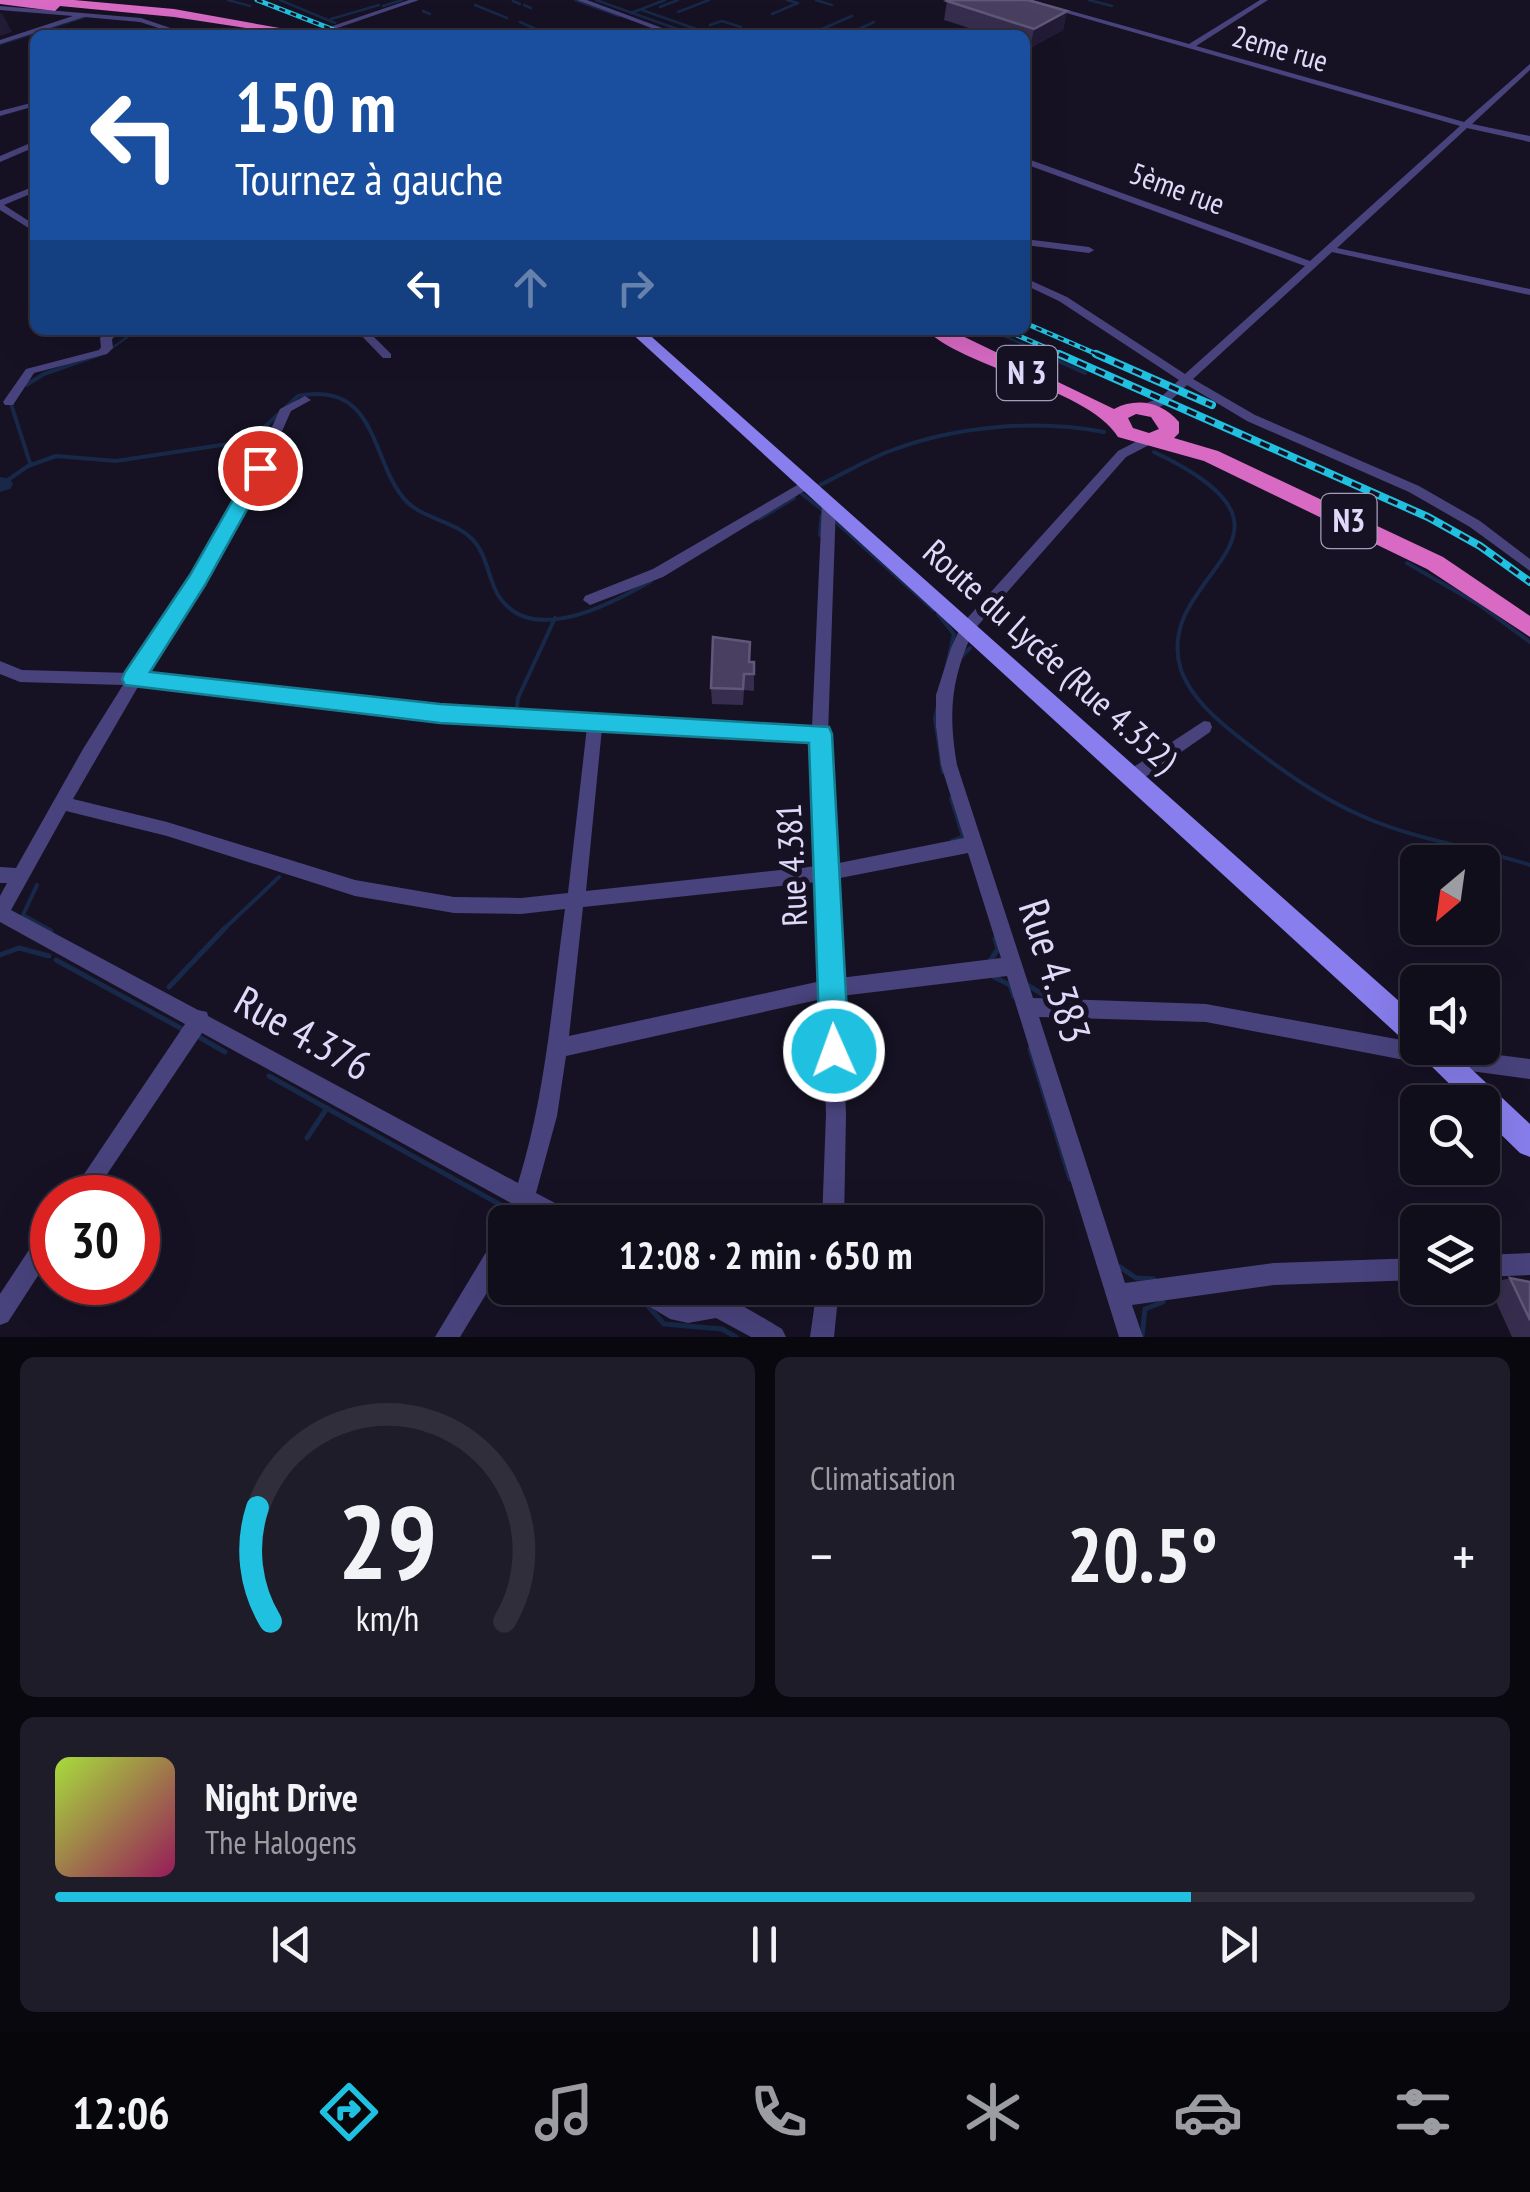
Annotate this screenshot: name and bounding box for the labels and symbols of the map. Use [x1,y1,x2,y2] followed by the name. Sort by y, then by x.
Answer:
[1228,15,1333,80] street label: 2eme rue
[1125,153,1230,223] street label: 5ème rue
[997,346,1057,400] road number: N 3
[218,426,303,511] pin
[1322,494,1376,548] road number: N3
[914,529,1188,782] street label: Route du Lycée (Rue 4.352)
[765,802,817,928] street label: Rue 4.381
[1400,845,1500,945] north arrow
[1006,892,1104,1050] street label: Rue 4.383
[225,973,381,1092] street label: Rue 4.376
[782,999,886,1103] position arrow
[30,1175,160,1305] speed limit sign: 30

